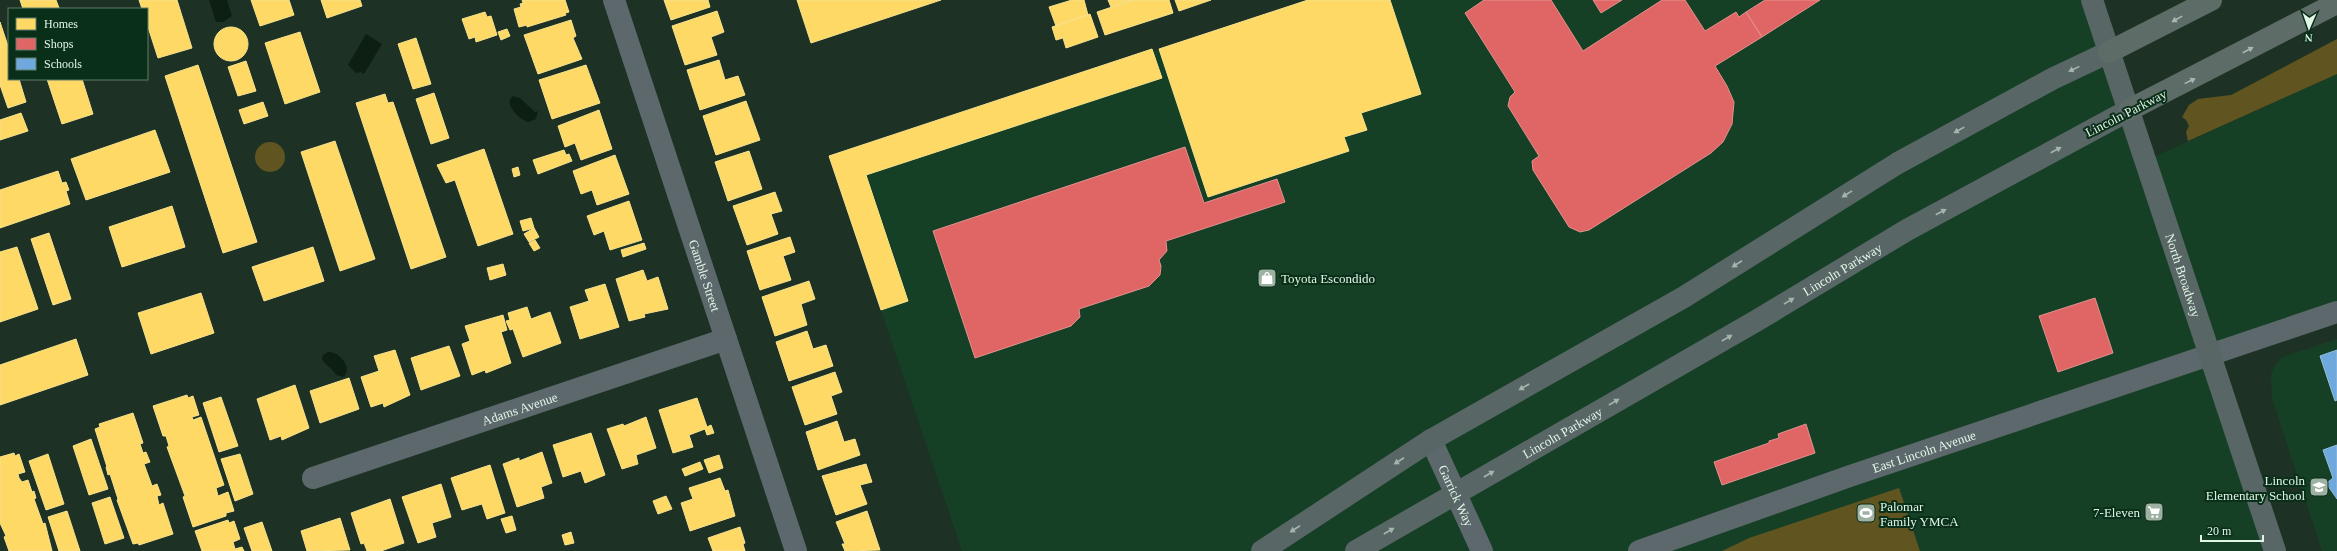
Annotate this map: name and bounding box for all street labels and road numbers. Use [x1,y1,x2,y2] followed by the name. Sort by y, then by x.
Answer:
[2083,86,2170,140] street label: Lincoln Parkway
[2163,232,2204,319] street label: North Broadway
[686,237,724,314] street label: Gamble Street
[1800,239,1885,299] street label: Lincoln Parkway
[480,389,560,428] street label: Adams Avenue
[1520,403,1605,461] street label: Lincoln Parkway
[1870,427,1978,475] street label: East Lincoln Avenue
[1436,462,1477,529] street label: Garrick Way

